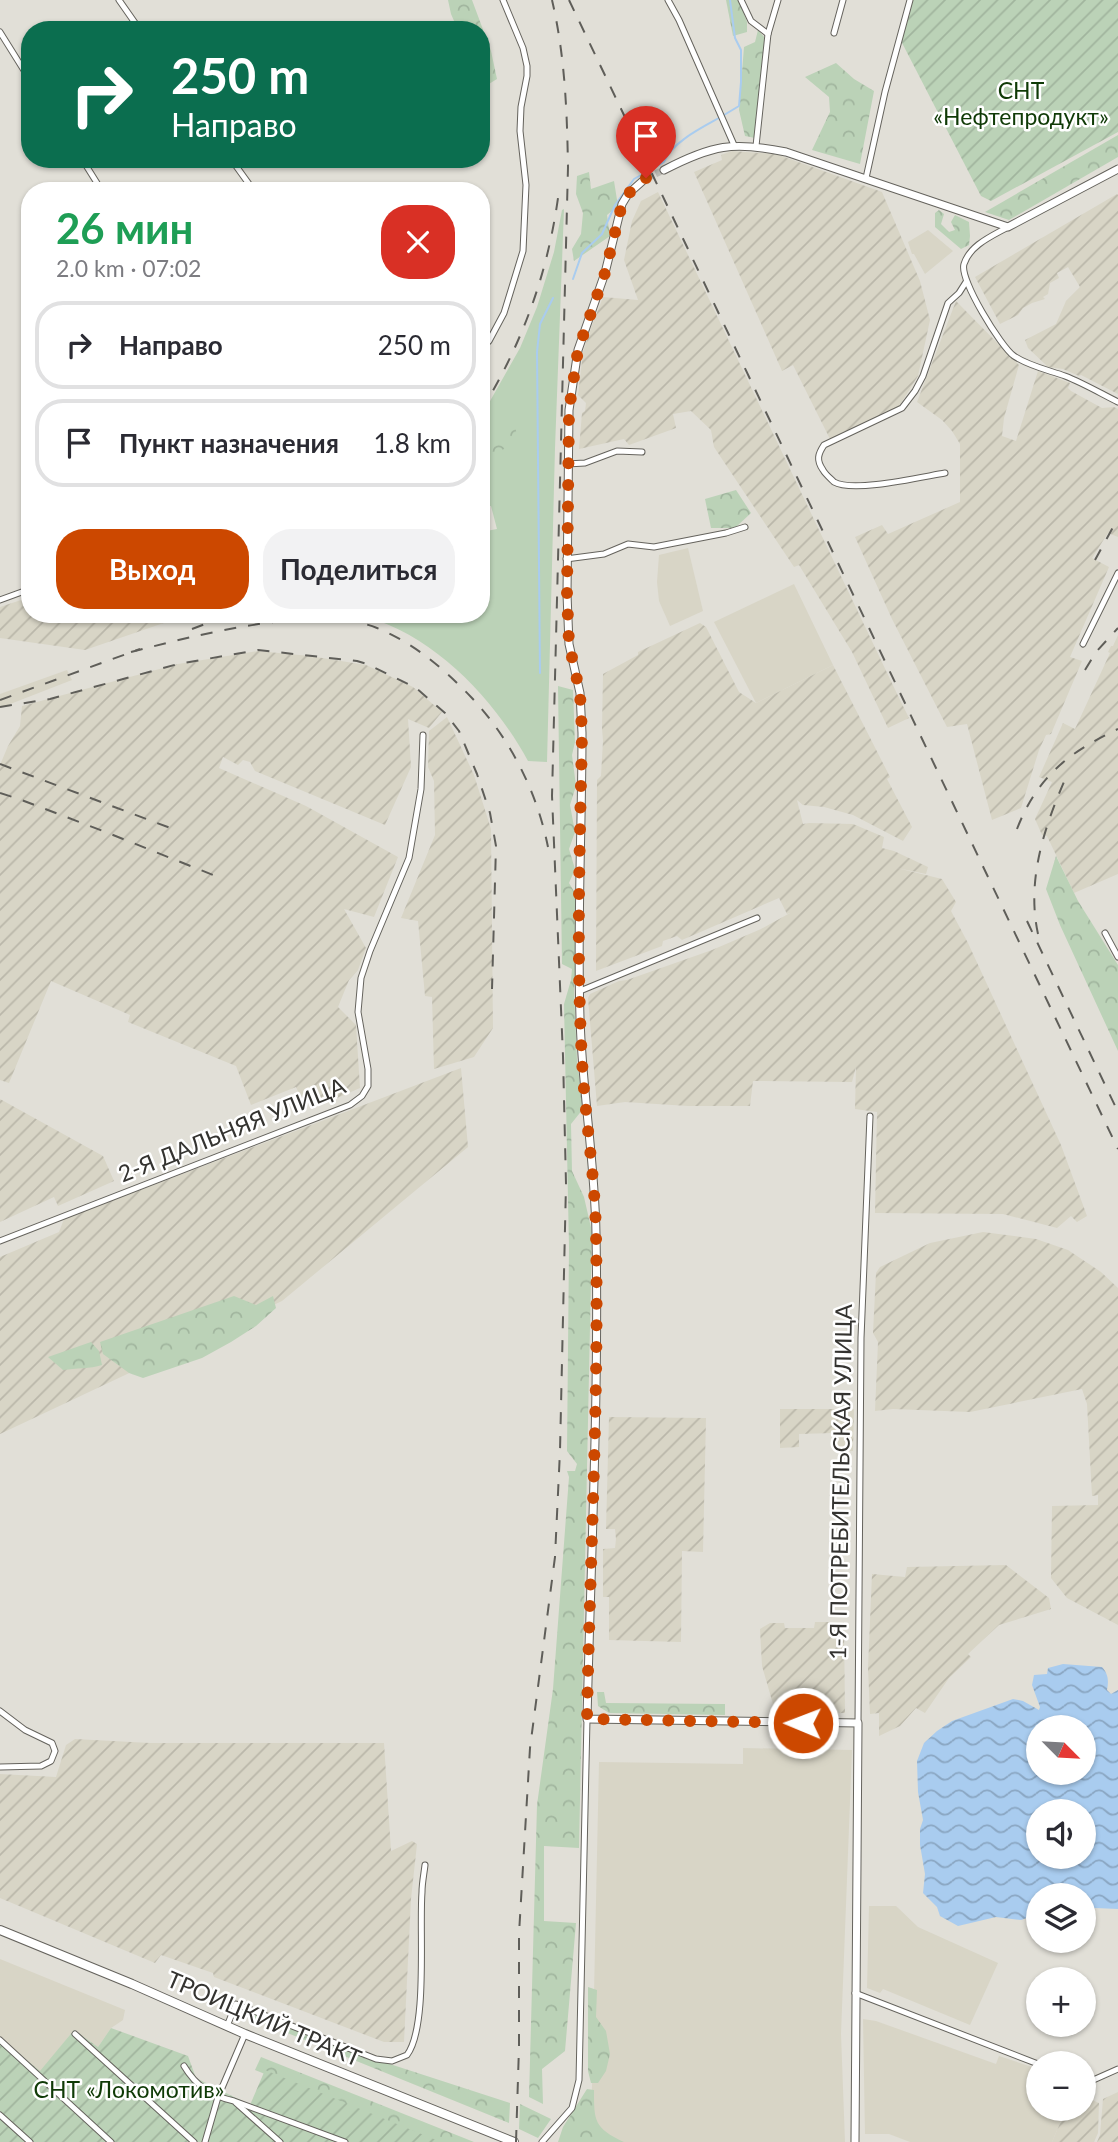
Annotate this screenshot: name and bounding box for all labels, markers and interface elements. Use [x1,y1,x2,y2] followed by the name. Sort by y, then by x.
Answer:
[171,46,309,104] text: 250 m
[56,49,147,140] icon: right
[933,76,1109,130] park label: СНТ «Нефтепродукт»
[171,105,297,144] text: Направо
[616,106,676,178] pin
[627,117,665,155] icon: arrive
[56,203,193,253] text: 26 мин
[381,205,455,279] button: close
[56,254,201,282] text: 2.0 km · 07:02
[60,326,98,364] icon: right
[119,329,223,361] text: Направо
[378,329,451,361] text: 250 m
[60,424,98,462] icon: arrive
[119,427,339,459] text: Пункт назначения
[373,427,451,459] text: 1.8 km
[56,529,249,609] button: Выход
[263,529,455,609] button: Поделиться
[114,1070,350,1187] street label: 2-Я ДАЛЬНЯЯ УЛИЦА
[823,1303,857,1660] street label: 1-Я ПОТРЕБИТЕЛЬСКАЯ УЛИЦА
[766,1686,840,1760] position arrow
[1026,1715,1096,1785] north arrow
[1026,1715,1096,2121] map controls
[1026,1799,1096,1869] button: sound
[1026,1883,1096,1953] button: layers
[163,1964,366,2072] street label: ТРОИЦКИЙ ТРАКТ
[1026,1967,1096,2037] button: +
[1026,2051,1096,2121] button: −
[34,2075,224,2103] park label: СНТ «Локомотив»

